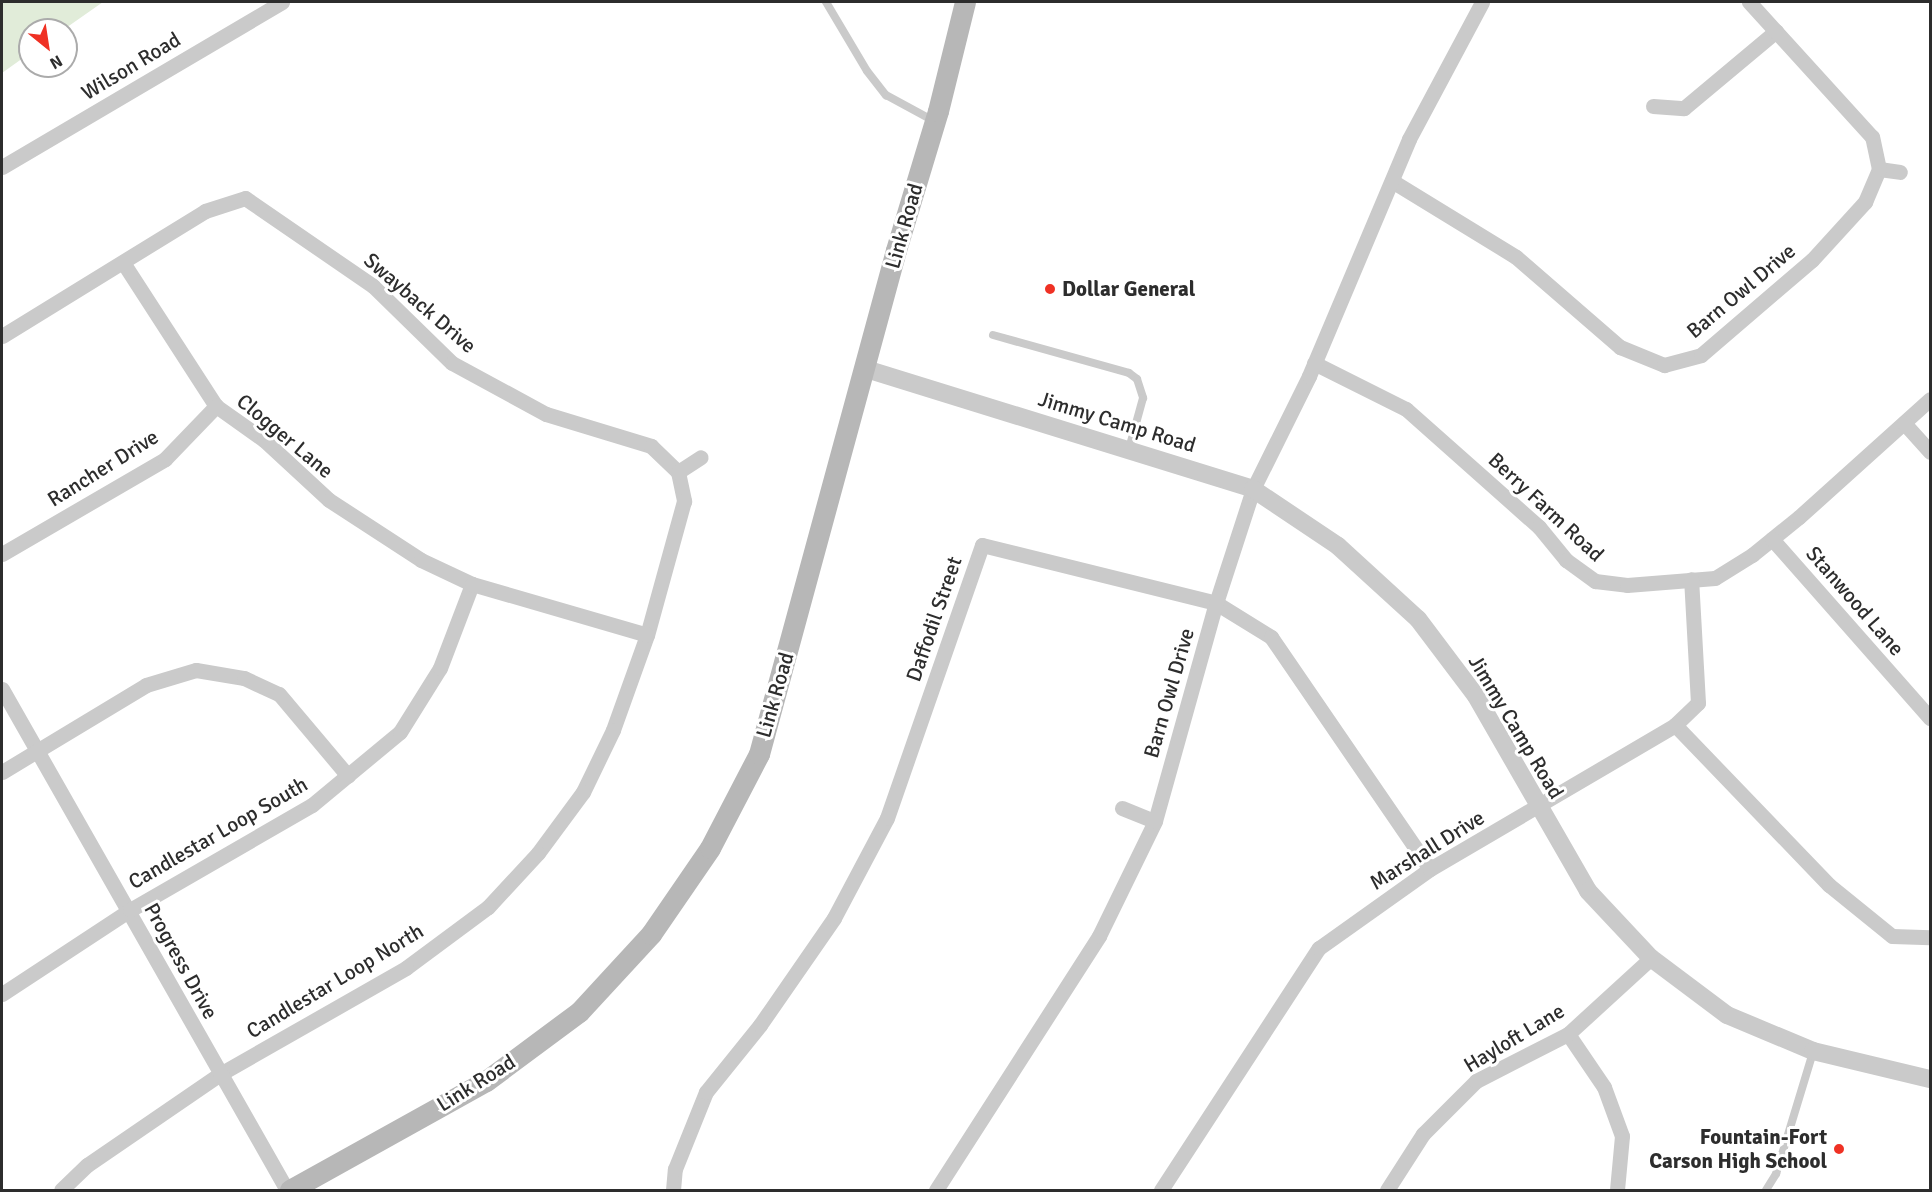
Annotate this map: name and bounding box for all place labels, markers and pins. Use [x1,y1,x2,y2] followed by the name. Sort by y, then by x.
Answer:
[1062,276,1195,302] place label: Dollar General
[1043,282,1057,296] marker: Dollar General
[1649,1124,1827,1174] place label: Fountain-Fort Carson High School
[1832,1142,1846,1156] marker: Fountain-Fort Carson High School

